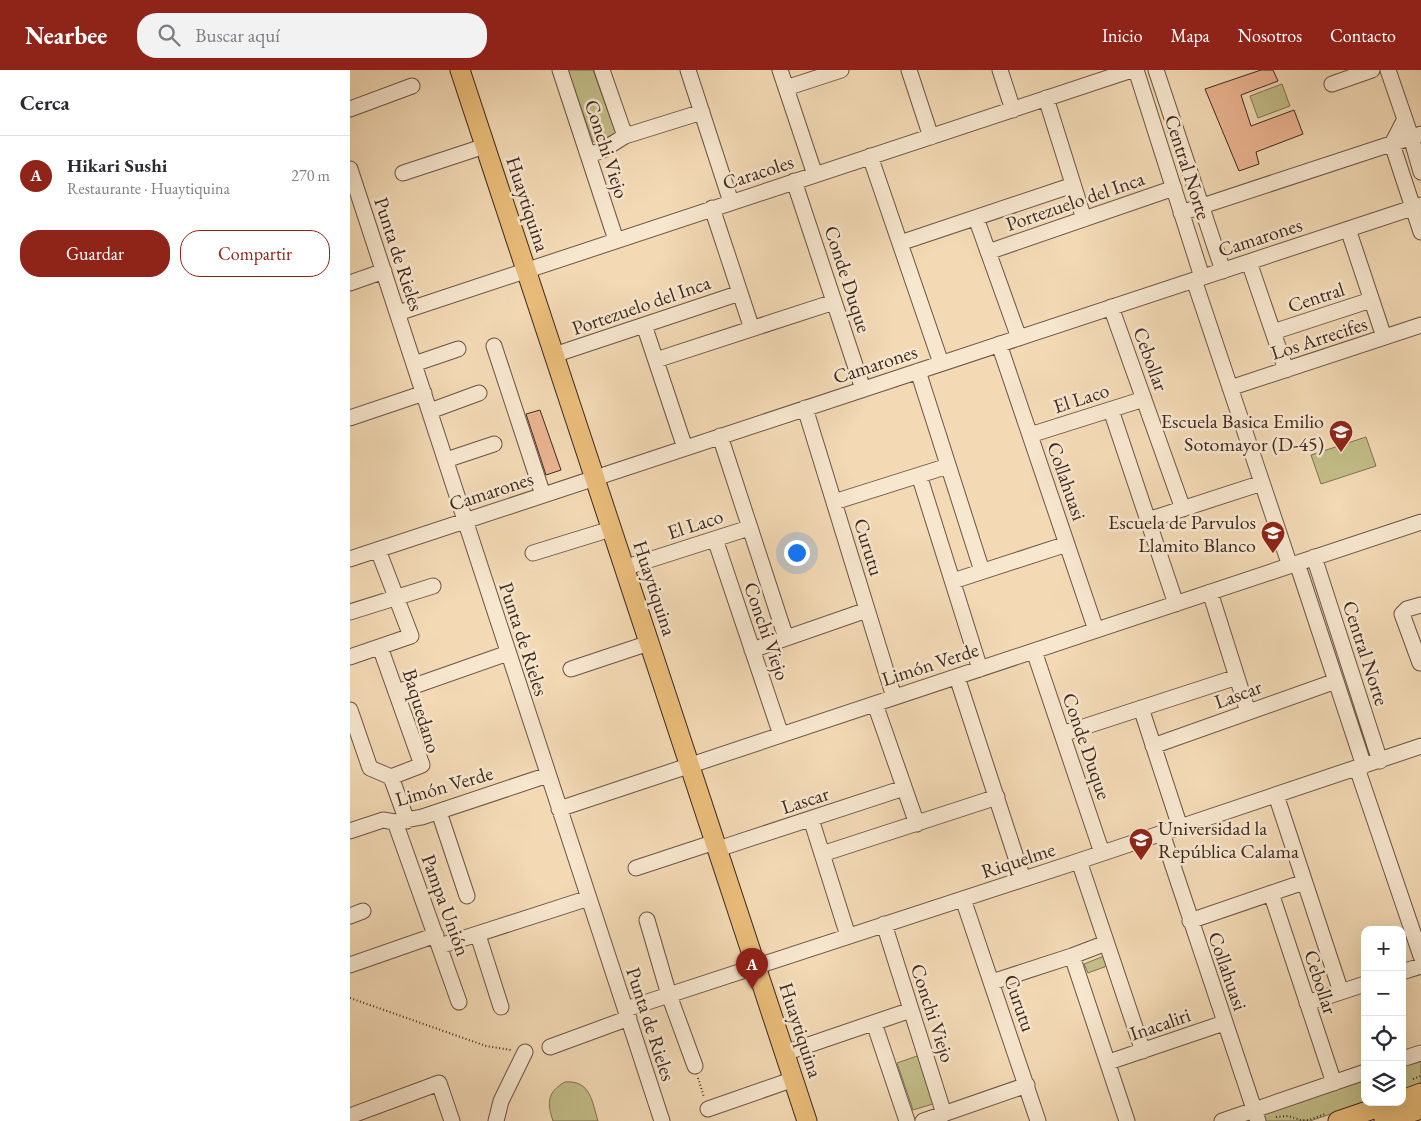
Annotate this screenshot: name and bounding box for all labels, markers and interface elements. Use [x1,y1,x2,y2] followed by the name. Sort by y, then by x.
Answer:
[137,13,487,58] search box
[25,20,107,51] text: Nearbee
[155,21,183,49] icon: search
[195,23,280,48] text: Buscar aquí
[1102,24,1143,47] text: Inicio
[1171,24,1210,47] text: Mapa
[1238,24,1302,47] text: Nosotros
[1330,24,1396,47] text: Contacto
[20,89,70,116] text: Cerca
[579,96,635,202] street label: Conchi Viejo
[1159,111,1217,223] street label: Central Norte
[719,148,797,196] street label: Caracoles
[67,153,167,178] text: Hikari Sushi
[500,153,556,255] street label: Huaytiquina
[30,165,42,186] text: A
[291,165,330,186] text: 270 m
[1002,165,1148,237] street label: Portezuelo del Inca
[67,178,230,199] text: Restaurante · Huaytiquina
[368,194,430,314] street label: Punta de Rieles
[1215,211,1305,263] street label: Camarones
[818,222,878,336] street label: Conde Duque
[20,230,170,277] button: Guardar
[180,230,330,277] button: Compartir
[568,269,714,341] street label: Portezuelo del Inca
[1284,276,1348,318] street label: Central
[1267,310,1371,366] street label: Los Arrecifes
[1127,323,1175,395] street label: Cebollar
[830,338,920,390] street label: Camarones
[1050,377,1112,419] street label: El Laco
[1161,408,1324,457] place label: Escuela Basica Emilio Sotomayor (D-45)
[1328,419,1354,453] school or university icon: Escuela Basica Emilio Sotomayor (D-45)
[1041,438,1093,524] street label: Collahuasi
[446,465,536,517] street label: Camarones
[664,503,726,545] street label: El Laco
[1108,509,1256,558] place label: Escuela de Parvulos Llamito Blanco
[848,515,890,579] street label: Curutu
[1260,520,1286,554] school or university icon: Escuela de Parvulos Llamito Blanco
[627,537,683,639] street label: Huaytiquina
[784,540,810,566] your location
[738,578,796,684] street label: Conchi Viejo
[493,579,555,699] street label: Punta de Rieles
[1337,597,1395,709] street label: Central Norte
[878,636,982,692] street label: Limón Verde
[397,666,447,756] street label: Baquedano
[1211,673,1266,715] street label: Lascar
[1057,689,1117,803] street label: Conde Duque
[392,760,496,812] street label: Limón Verde
[778,780,832,820] street label: Lascar
[1158,815,1299,864] place label: Universidad la República Calama
[1128,827,1154,861] school or university icon: Universidad la República Calama
[978,836,1058,884] street label: Riquelme
[416,851,477,960] street label: Pampa Unión
[1361,926,1406,1106] map controls
[1361,926,1406,971] button: +
[1202,928,1254,1014] street label: Collahuasi
[1298,947,1344,1018] street label: Cebollar
[736,948,768,989] pin: A
[905,960,961,1066] street label: Conchi Viejo
[620,964,682,1084] street label: Punta de Rieles
[998,971,1042,1035] street label: Curutu
[1361,971,1406,1016] button: −
[773,979,829,1081] street label: Huaytiquina
[1126,1002,1194,1046] street label: Inacaliri
[1361,1016,1406,1061] button: locate
[1361,1061,1406,1106] button: layers

